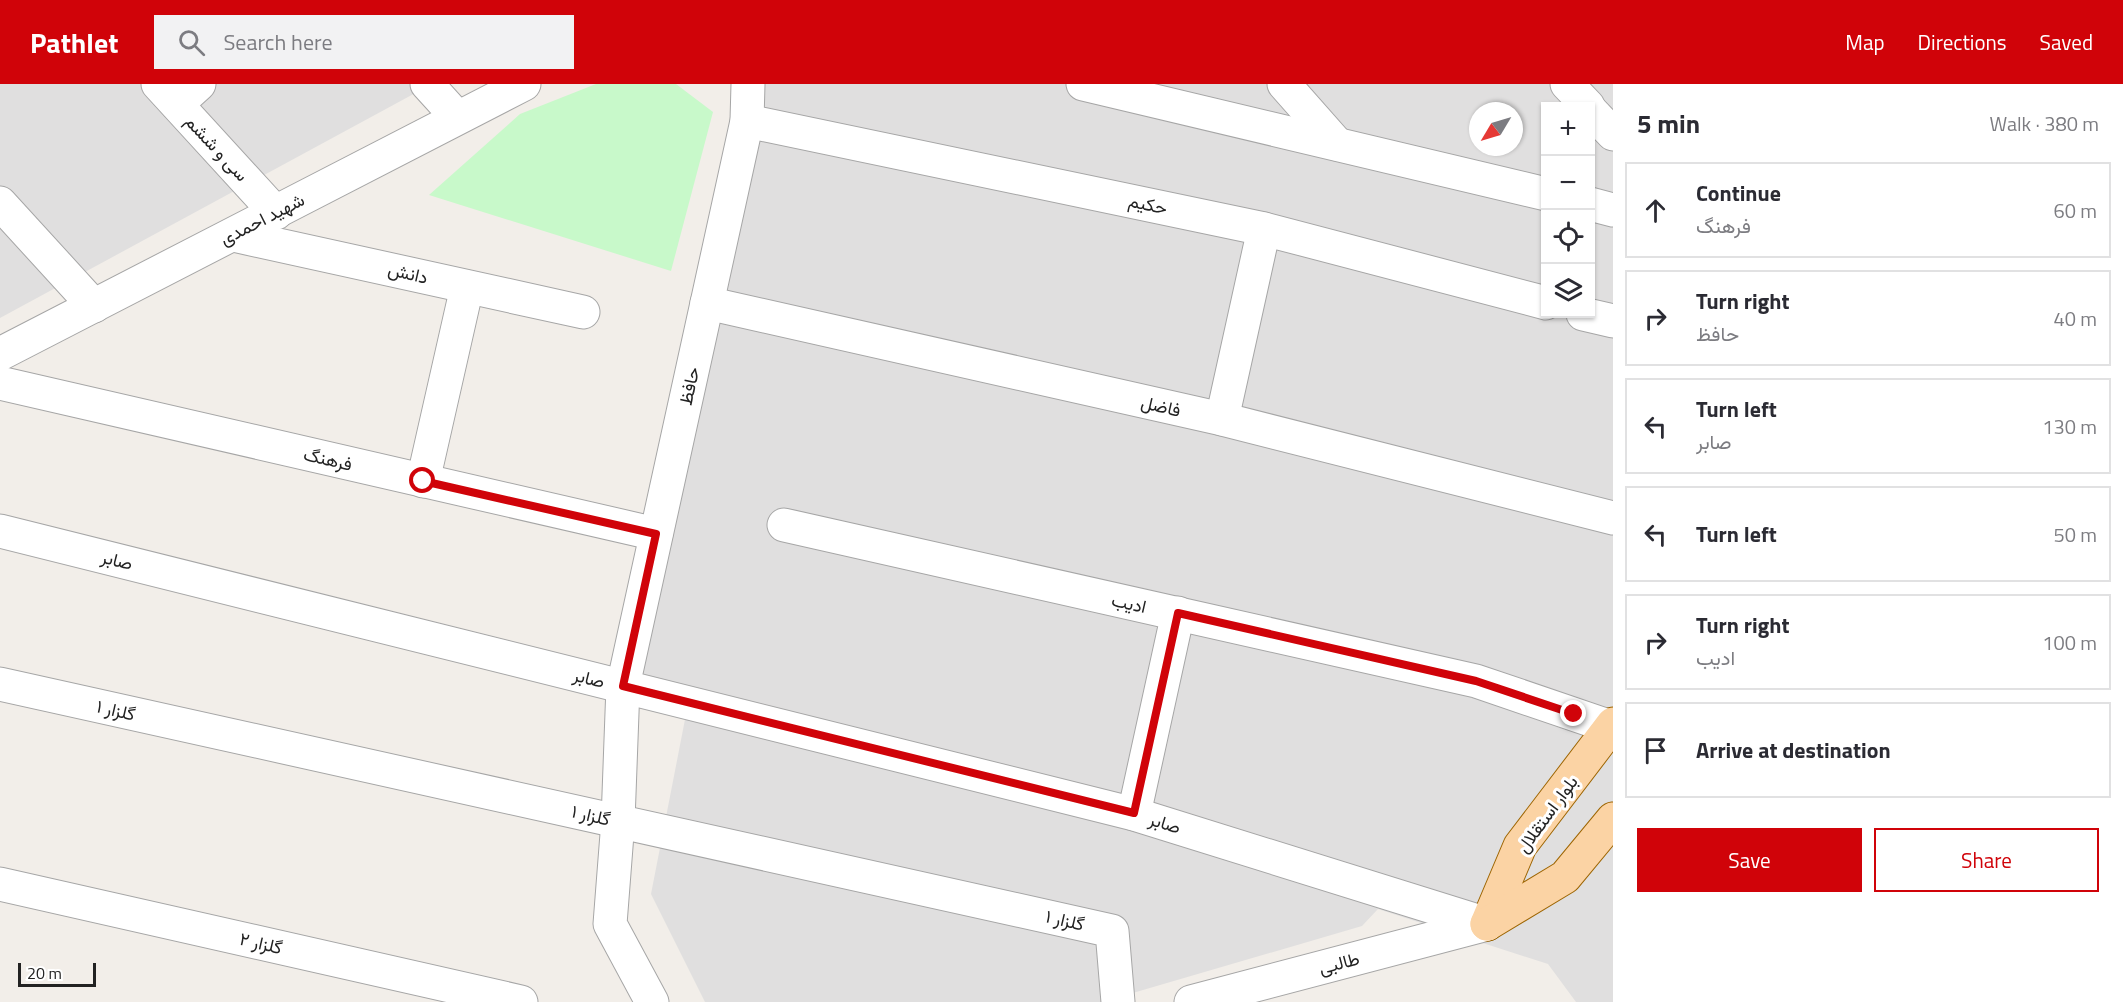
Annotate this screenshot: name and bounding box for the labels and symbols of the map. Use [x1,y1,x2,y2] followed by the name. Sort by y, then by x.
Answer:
[1469,102,1523,156] north arrow
[179,109,255,187] street label: سی و ششم
[215,186,309,252] street label: شهید احمدی
[1126,187,1170,221] street label: حکیم
[385,255,431,291] street label: دانش
[672,364,706,408] street label: حافظ
[1138,388,1184,424] street label: فاضل
[301,440,355,478] street label: فرهنگ
[409,467,435,493] route start
[97,543,136,577] street label: صابر
[1109,586,1149,620] street label: ادیب
[569,661,608,695] street label: صابر
[94,692,138,728] street label: گلزار ۱
[1560,700,1586,726] route end
[1510,770,1584,858] street label: بلوار استقلال
[569,797,613,833] street label: گلزار ۱
[1145,805,1184,841] street label: صابر
[1043,902,1087,938] street label: گلزار ۱
[237,925,285,961] street label: گلزار ۲
[1316,945,1362,981] street label: طالبی
[18,960,96,988] scale bar

